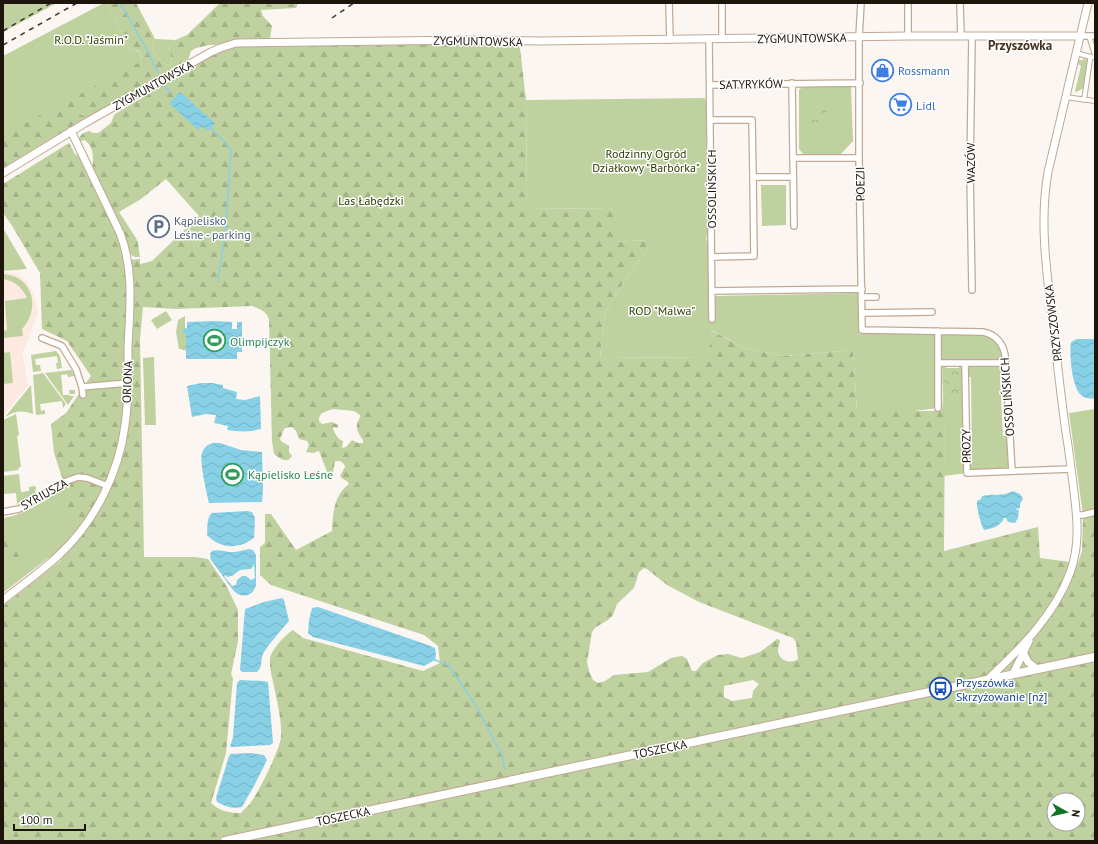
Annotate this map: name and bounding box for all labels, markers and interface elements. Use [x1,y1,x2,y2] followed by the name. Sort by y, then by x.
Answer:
[757,30,847,46] street label: ZYGMUNTOWSKA
[54,32,128,47] park label: R.O.D. "Jaśmin"
[433,33,523,49] street label: ZYGMUNTOWSKA
[988,37,1052,54] district label: Przyszówka
[110,57,196,113] street label: ZYGMUNTOWSKA
[869,57,895,83] shop icon: Rossmann
[898,63,950,78] place label: Rossmann
[719,76,783,92] street label: SATYRYKÓW
[888,92,914,118] supermarket icon: Lidl
[916,98,936,113] place label: Lidl
[963,143,978,183] street label: WAZÓW
[592,146,700,175] park label: Rodzinny Ogród Działkowy "Barbórka"
[704,149,719,229] street label: OSSOLIŃSKICH
[852,167,868,201] street label: POEZJI
[338,193,404,208] park label: Las Łabędzki
[174,213,251,242] place label: Kąpielisko Leśne - parking
[145,214,171,240] parking icon: Kąpielisko Leśne - parking
[1041,284,1065,362] street label: PRZYSZOWSKA
[629,303,695,318] park label: ROD "Malwa"
[201,328,227,354] sports icon: Olimpijczyk
[230,334,290,349] place label: Olimpijczyk
[997,357,1017,437] street label: OSSOLIŃSKICH
[119,361,135,403] street label: ORIONA
[958,428,974,463] street label: PROZY
[220,461,246,487] sports icon: Kąpielisko Leśne
[248,467,333,482] place label: Kąpielisko Leśne
[18,475,70,513] street label: SYRIUSZA
[956,675,1047,704] place label: Przyszówka Skrzyżowanie [nż]
[928,676,954,702] bus stop icon: Przyszówka Skrzyżowanie [nż]
[632,736,688,762] street label: TOSZECKA
[1046,792,1086,832] north arrow
[315,803,371,829] street label: TOSZECKA
[14,806,85,832] scale bar
[1068,809,1083,818] text: N
[20,812,53,827] text: 100 m

